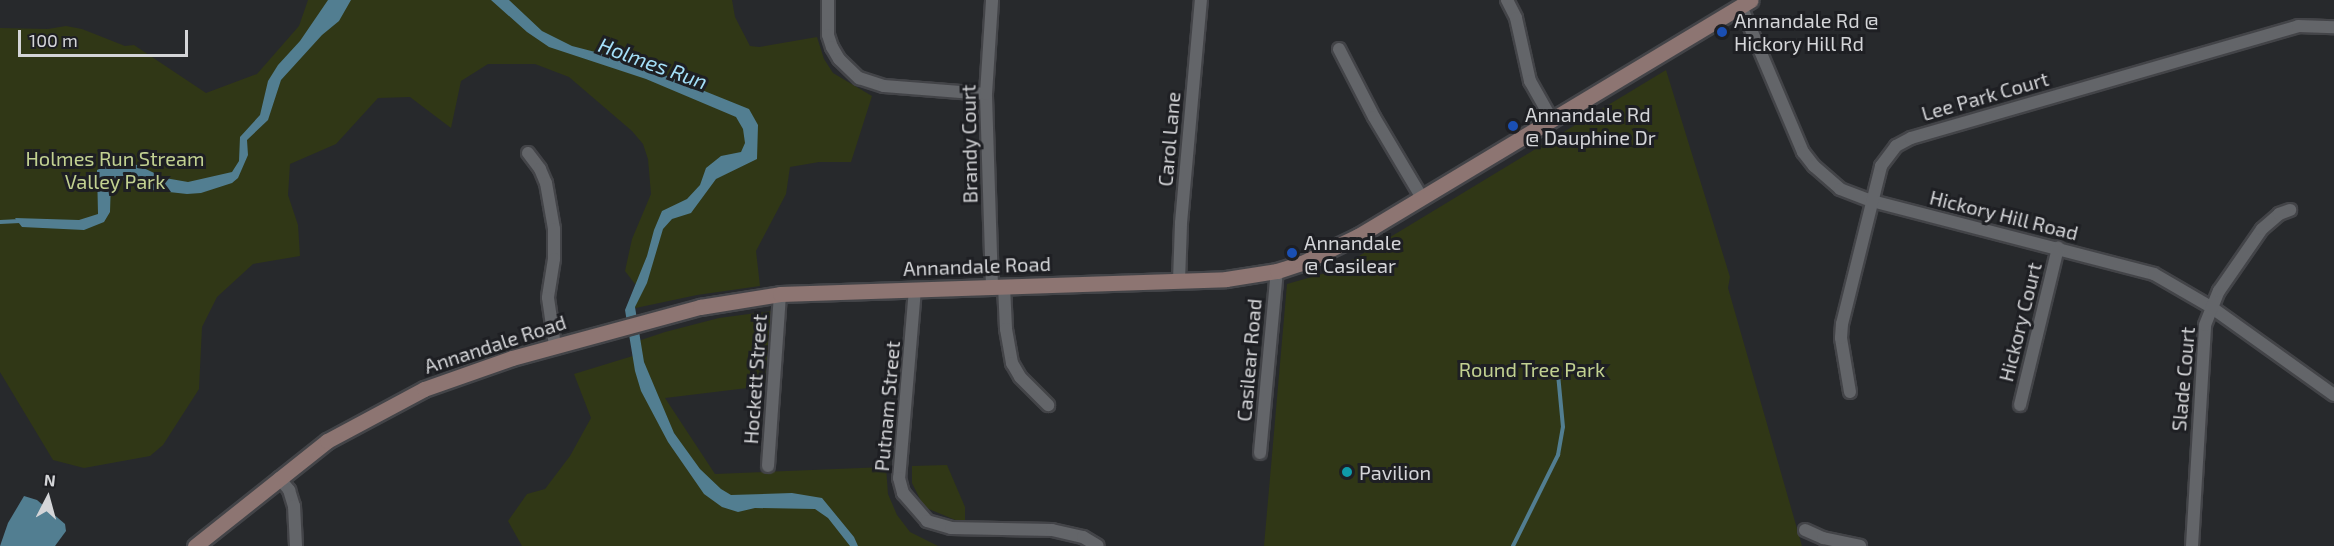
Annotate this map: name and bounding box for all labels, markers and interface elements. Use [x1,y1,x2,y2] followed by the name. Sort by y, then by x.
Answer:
[1734,8,1878,55] place label: Annandale Rd @ Hickory Hill Rd
[21,18,190,56] scale bar
[1715,25,1729,39] marker: Annandale Rd @ Hickory Hill Rd
[29,29,78,51] text: 100 m
[595,32,711,94] water label: Holmes Run
[1919,66,2051,126] street label: Lee Park Court
[956,84,982,204] street label: Brandy Court
[1153,90,1185,188] street label: Carol Lane
[1525,102,1656,149] place label: Annandale Rd @ Dauphine Dr
[1506,119,1520,133] marker: Annandale Rd @ Dauphine Dr
[25,146,205,193] park label: Holmes Run Stream Valley Park
[1927,185,2081,245] street label: Hickory Hill Road
[1304,230,1401,277] place label: Annandale @ Casilear
[1285,246,1299,260] marker: Annandale @ Casilear
[903,251,1051,281] street label: Annandale Road
[1994,260,2046,384] street label: Hickory Court
[1232,297,1266,423] street label: Casilear Road
[421,310,569,378] street label: Annandale Road
[738,313,772,445] street label: Hockett Street
[2166,326,2200,432] street label: Slade Court
[869,340,905,472] street label: Putnam Street
[1459,357,1605,381] park label: Round Tree Park
[1359,460,1431,484] place label: Pavilion
[1340,465,1354,479] marker: Pavilion
[18,468,78,528] north arrow
[43,470,57,490] text: N

